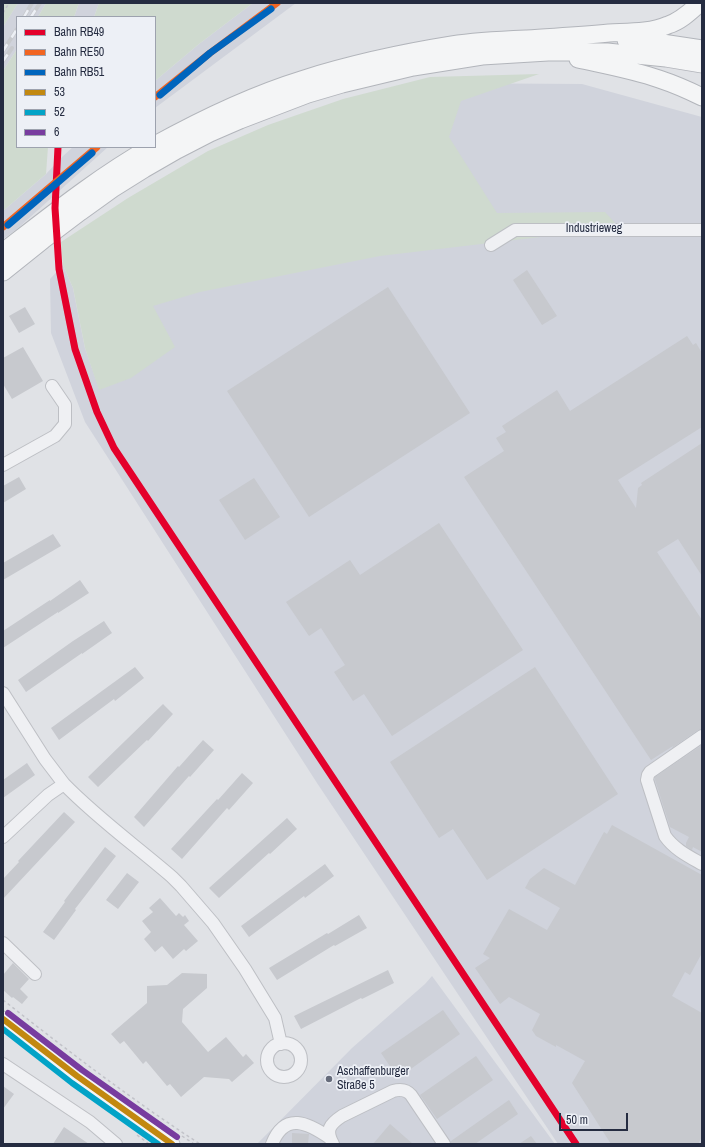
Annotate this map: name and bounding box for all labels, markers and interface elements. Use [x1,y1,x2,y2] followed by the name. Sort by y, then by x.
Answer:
[16,16,156,148] legend
[54,24,104,40] text: Bahn RB49
[54,44,104,60] text: Bahn RE50
[54,64,104,80] text: Bahn RB51
[54,84,65,100] text: 53
[54,104,65,120] text: 52
[54,124,59,140] text: 6
[566,222,622,236] street label: Industrieweg
[337,1065,409,1093] place label: Aschaffenburger Straße 5
[324,1074,334,1084] marker: Aschaffenburger Straße 5
[561,1105,630,1131] scale bar
[566,1112,588,1128] text: 50 m

